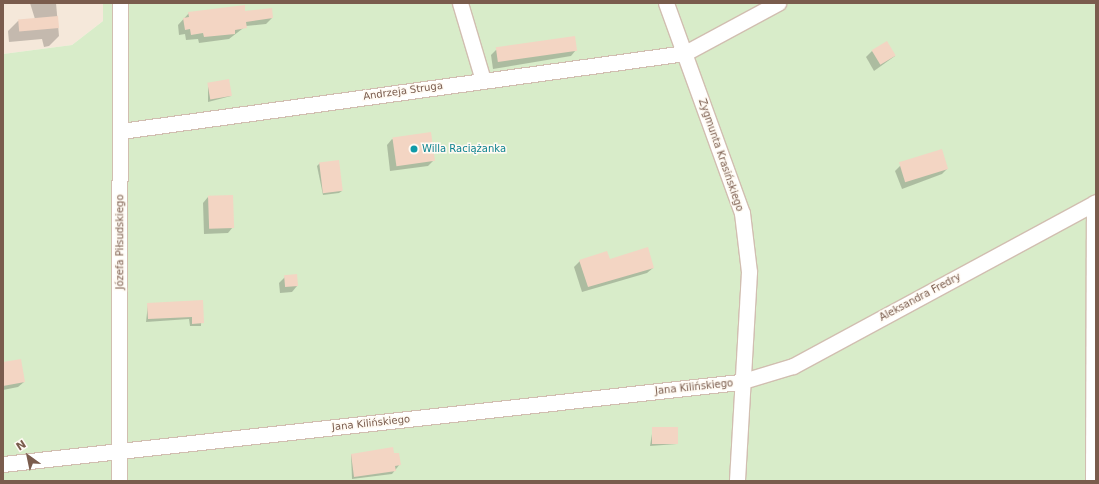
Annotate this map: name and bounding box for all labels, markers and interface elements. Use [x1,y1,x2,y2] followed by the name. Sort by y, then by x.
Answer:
[362,79,444,103] street label: Andrzeja Struga
[696,97,746,213] street label: Zygmunta Krasińskiego
[422,143,506,155] place label: Willa Raciążanka
[409,144,419,154] marker: Willa Raciążanka
[114,194,126,290] street label: Józefa Piłsudskiego
[877,270,963,324] street label: Aleksandra Fredry
[654,377,734,397] street label: Jana Kilińskiego
[331,413,411,433] street label: Jana Kilińskiego
[8,436,48,476] north arrow
[14,438,29,453] text: N

